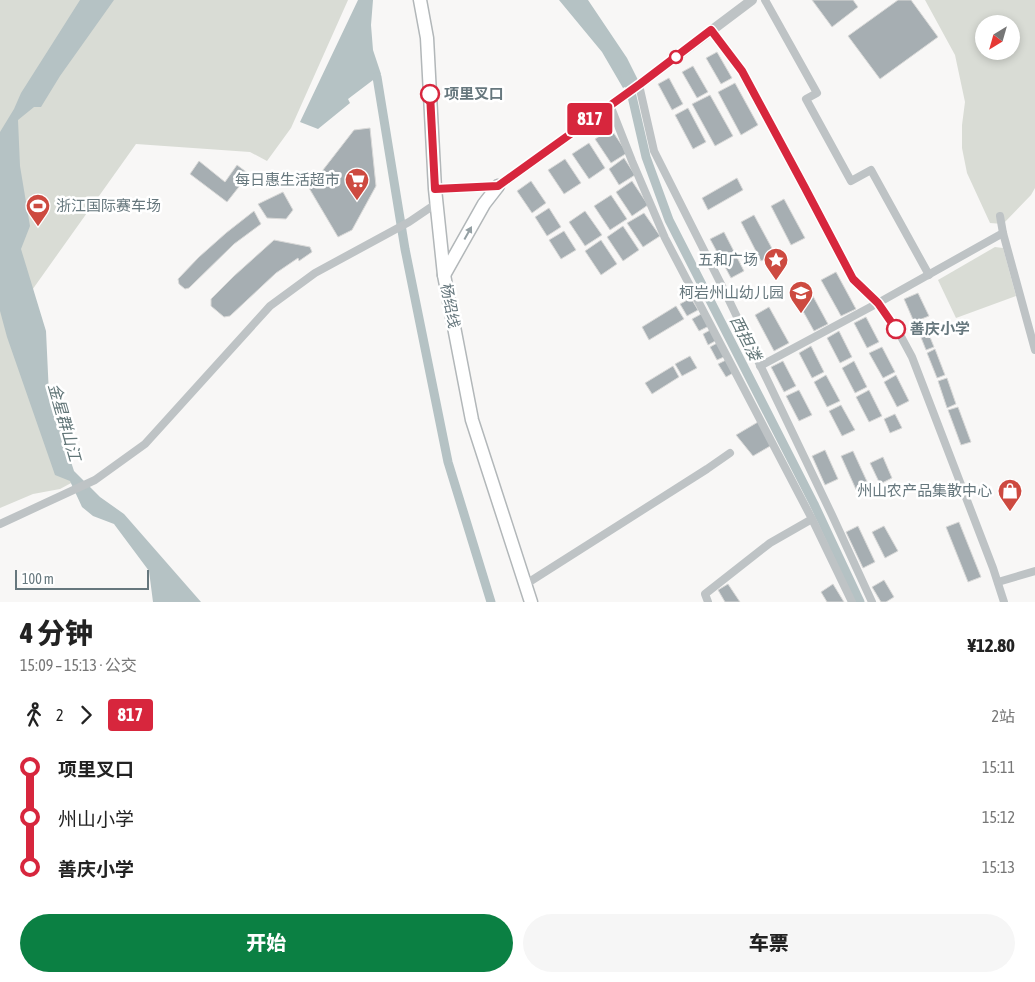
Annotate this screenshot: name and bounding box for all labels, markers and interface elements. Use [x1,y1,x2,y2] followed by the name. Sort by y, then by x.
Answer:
[975,15,1020,60] north arrow
[975,15,1020,60] map controls
[669,50,683,64] unlabelled marker
[420,84,440,104] marker: 项里叉口
[444,85,504,102] place label: 项里叉口
[561,103,619,135] line badge: 817
[577,108,603,129] text: 817
[344,167,370,201] supermarket icon: 每日惠生活超市
[235,171,340,188] place label: 每日惠生活超市
[25,193,51,227] sports icon: 浙江国际赛车场
[56,197,161,214] place label: 浙江国际赛车场
[463,226,472,239] one-way arrow
[763,247,789,281] place icon: 五和广场
[698,251,758,268] place label: 五和广场
[788,280,814,314] school or university icon: 柯岩州山幼儿园
[438,282,463,330] street label: 杨绍线
[679,284,784,301] place label: 柯岩州山幼儿园
[727,313,766,365] water label: 西担溇
[886,319,906,339] marker: 善庆小学
[910,320,970,337] place label: 善庆小学
[45,381,85,465] water label: 金星群山江
[997,478,1023,512] shop icon: 州山农产品集散中心
[857,482,992,499] place label: 州山农产品集散中心
[15,567,149,590] scale bar
[22,571,54,587] text: 100 m
[20,617,93,649] text: 4 分钟
[967,634,1015,656] text: ¥12.80
[20,656,137,674] text: 15:09 – 15:13 · 公交
[20,701,48,729] icon: walk
[72,701,100,729] icon: forward
[118,704,143,725] text: 817
[56,706,64,724] text: 2
[991,707,1015,725] text: 2站
[58,758,134,780] text: 项里叉口
[982,758,1015,776] text: 15:11
[58,808,134,830] text: 州山小学
[982,808,1015,826] text: 15:12
[58,858,134,880] text: 善庆小学
[982,858,1015,876] text: 15:13
[20,914,513,972] button: 开始
[523,914,1015,972] button: 车票

